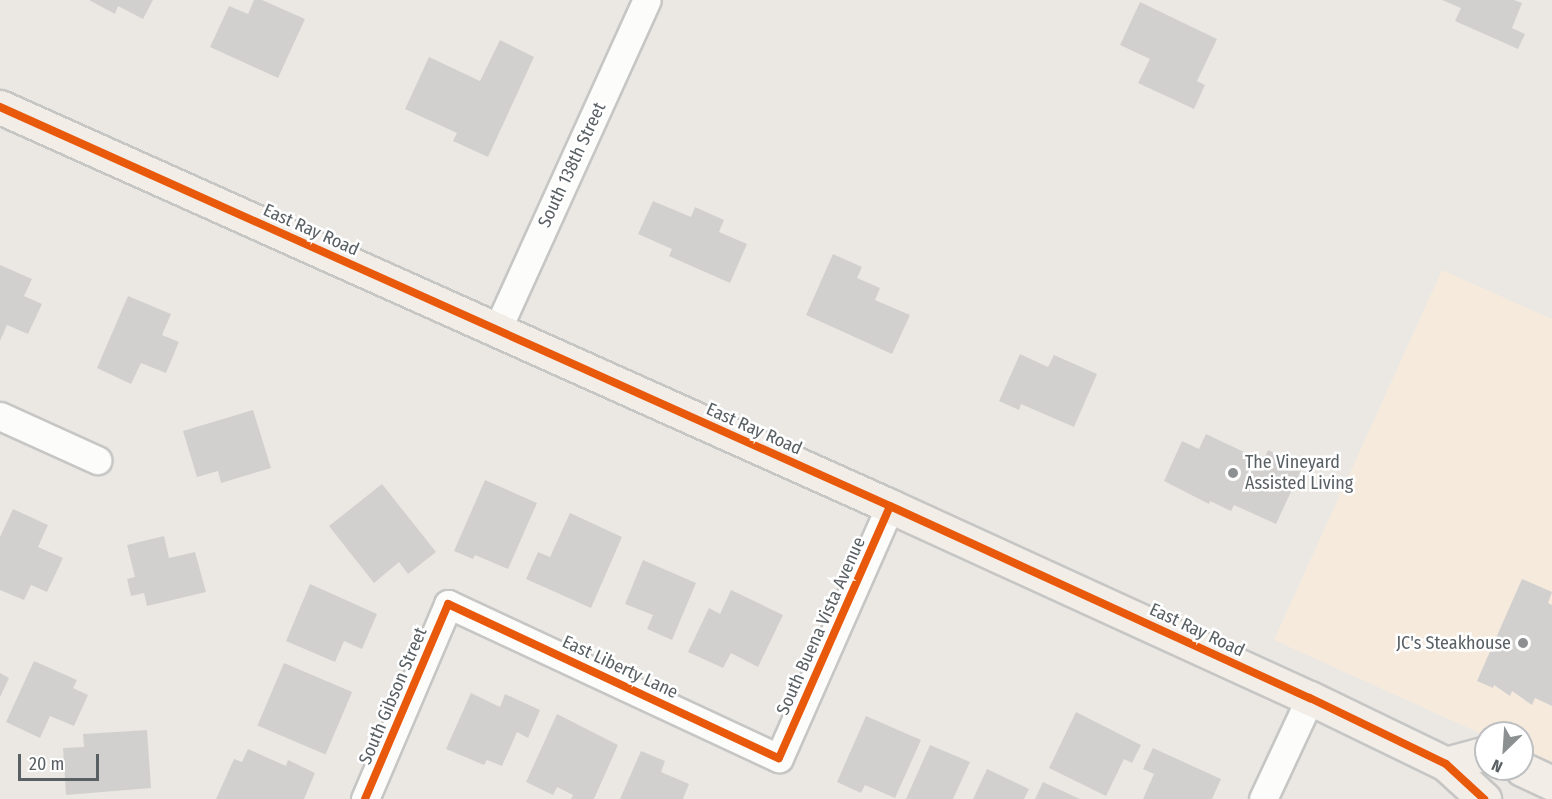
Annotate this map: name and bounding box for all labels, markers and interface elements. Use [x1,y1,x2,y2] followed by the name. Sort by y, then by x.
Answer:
[534,99,610,231] street label: South 138th Street
[260,199,362,261] street label: East Ray Road
[703,398,805,460] street label: East Ray Road
[1245,452,1353,494] place label: The Vineyard Assisted Living
[1226,466,1240,480] marker: The Vineyard Assisted Living
[772,534,870,718] street label: South Buena Vista Avenue
[1146,599,1248,661] street label: East Ray Road
[354,624,432,768] street label: South Gibson Street
[559,631,681,703] street label: East Liberty Lane
[1396,632,1511,654] place label: JC's Steakhouse
[1516,636,1530,650] marker: JC's Steakhouse
[1474,721,1534,781] north arrow
[21,742,102,780] scale bar
[29,753,64,775] text: 20 m
[1489,755,1505,777] text: N

